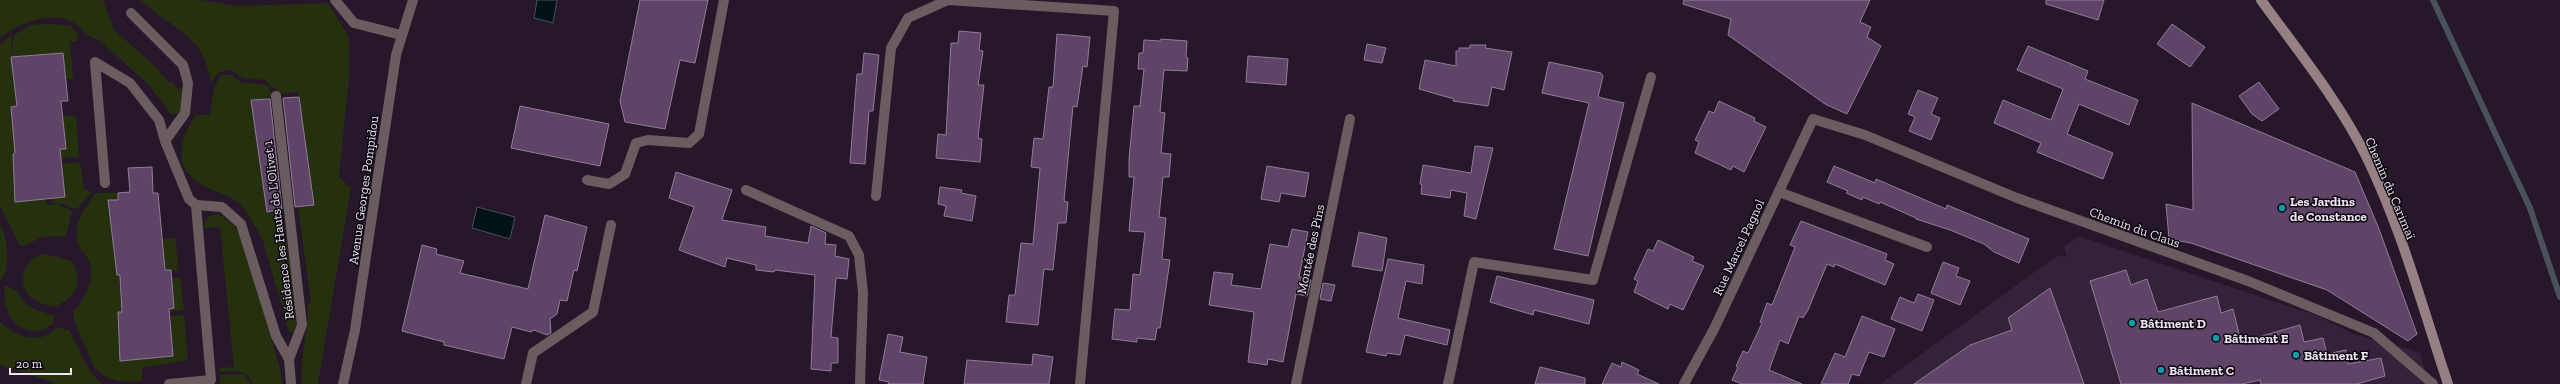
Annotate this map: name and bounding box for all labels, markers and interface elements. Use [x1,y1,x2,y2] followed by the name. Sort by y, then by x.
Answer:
[346,114,381,265] street label: Avenue Georges Pompidou
[2362,135,2419,242] street label: Chemin du Carimaï
[260,140,297,320] street label: Résidence les Hauts de L'Olivet 1
[2290,194,2368,224] place label: Les Jardins de Constance
[1710,196,1768,298] street label: Rue Marcel Pagnol
[1294,203,1327,295] street label: Montée des Pins
[2277,203,2287,213] marker: Les Jardins de Constance
[2087,204,2183,251] street label: Chemin du Claus
[2140,316,2206,331] place label: Bâtiment D
[2127,318,2137,328] marker: Bâtiment D
[2224,331,2289,346] place label: Bâtiment E
[2211,333,2221,343] marker: Bâtiment E
[2304,348,2369,363] place label: Bâtiment F
[10,350,71,376] scale bar
[2291,350,2301,360] marker: Bâtiment F
[16,357,43,371] text: 20 m
[2169,363,2234,378] place label: Bâtiment C
[2156,365,2166,375] marker: Bâtiment C

